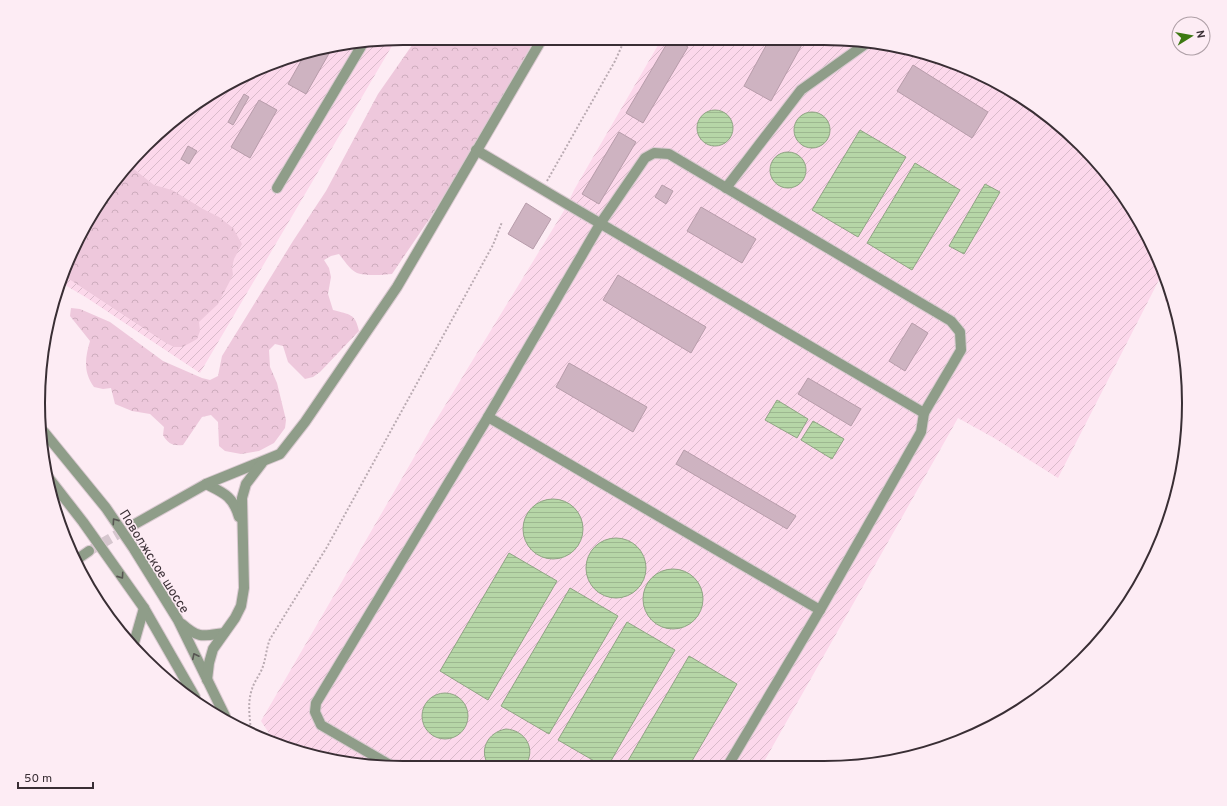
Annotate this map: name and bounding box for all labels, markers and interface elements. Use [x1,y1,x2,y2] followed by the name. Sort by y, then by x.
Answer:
[1171,16,1211,56] north arrow
[1192,29,1207,39] text: N
[115,507,192,617] street label: Поволжское шоссе
[113,518,120,525] one-way arrow
[116,572,124,579] one-way arrow
[192,653,200,661] one-way arrow
[18,764,93,790] scale bar
[24,771,52,787] text: 50 m

